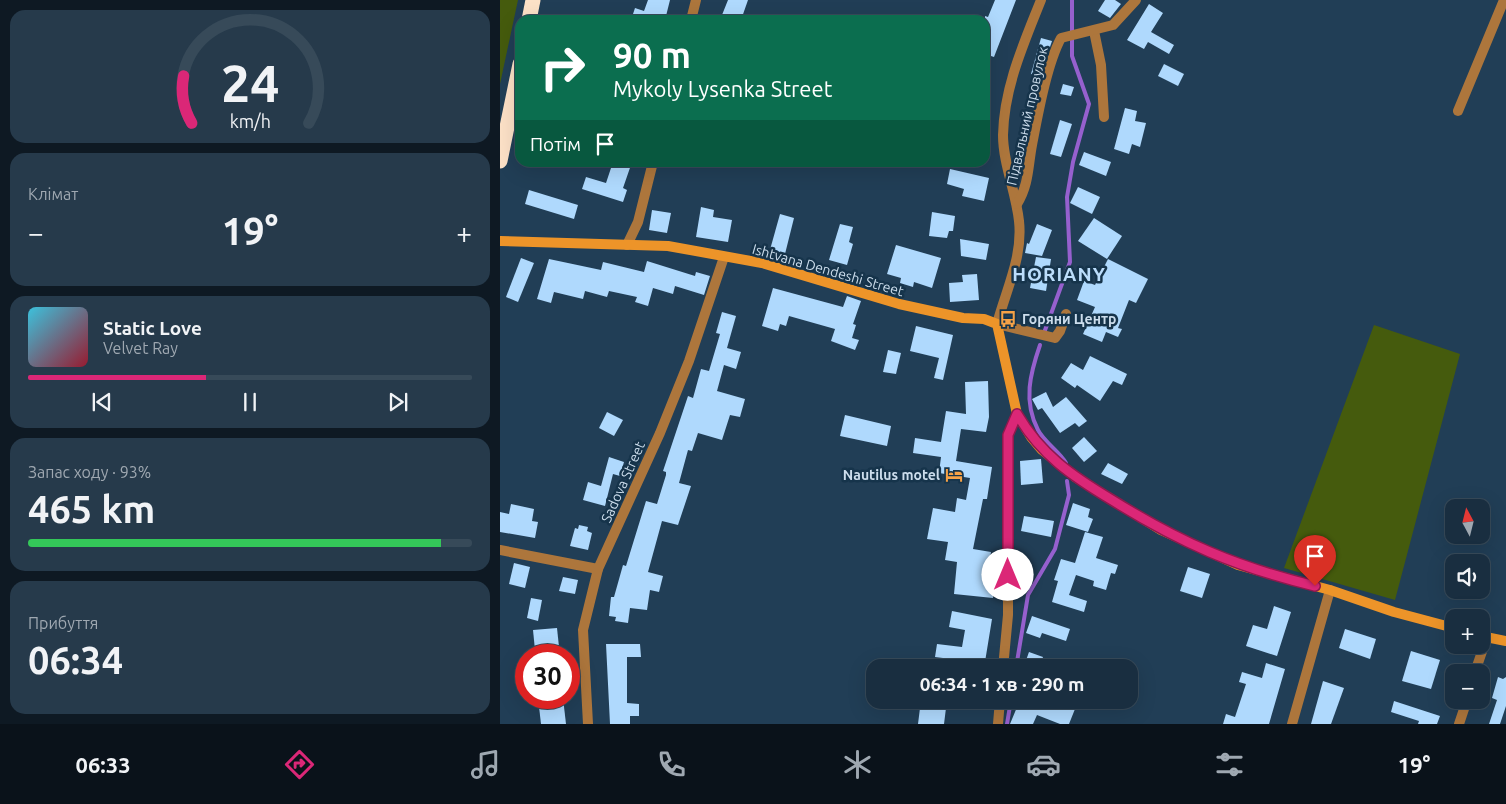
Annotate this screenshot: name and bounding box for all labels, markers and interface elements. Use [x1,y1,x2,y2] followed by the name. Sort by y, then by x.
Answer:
[530,35,595,100] icon: right
[613,35,691,75] text: 90 m
[1003,45,1051,187] street label: Підвальний провулок
[221,54,279,112] text: 24
[613,76,832,101] text: Mykoly Lysenka Street
[229,111,271,131] text: km/h
[591,130,619,158] icon: arrive
[530,133,581,155] text: Потім
[28,185,78,203] text: Клімат
[222,210,278,252] text: 19°
[28,217,44,248] text: −
[456,217,472,248] text: +
[750,241,906,299] street label: Ishtvana Dendeshi Street
[1012,263,1106,285] district label: HORIANY
[998,309,1018,329] bus stop icon: Горяни Центр
[1022,311,1116,327] place label: Горяни Центр
[103,317,202,339] text: Static Love
[103,339,178,357] text: Velvet Ray
[88,388,116,416] icon: previous
[236,388,264,416] icon: pause
[384,388,412,416] icon: next
[598,438,648,525] street label: Sadova Street
[28,463,151,481] text: Запас ходу · 93%
[944,465,964,485] hotel icon: Nautilus motel
[843,467,940,483] place label: Nautilus motel
[28,488,155,530] text: 465 km
[1445,499,1490,544] north arrow
[1445,499,1490,709] map controls
[1294,535,1336,586] pin
[1301,542,1329,570] icon: arrive
[981,548,1033,600] position arrow
[1445,554,1490,599] button: sound
[1445,609,1490,654] button: +
[28,614,98,632] text: Прибуття
[28,639,123,681] text: 06:34
[515,644,580,709] speed limit sign: 30
[1445,664,1490,709] button: −
[920,673,1084,695] text: 06:34 · 1 хв · 290 m
[282,747,317,782] icon: directions
[468,747,503,782] icon: music
[654,747,689,782] icon: phone
[840,747,875,782] icon: climate
[1026,747,1061,782] icon: car
[1212,747,1247,782] icon: filters
[76,752,131,777] text: 06:33
[1398,752,1430,777] text: 19°

